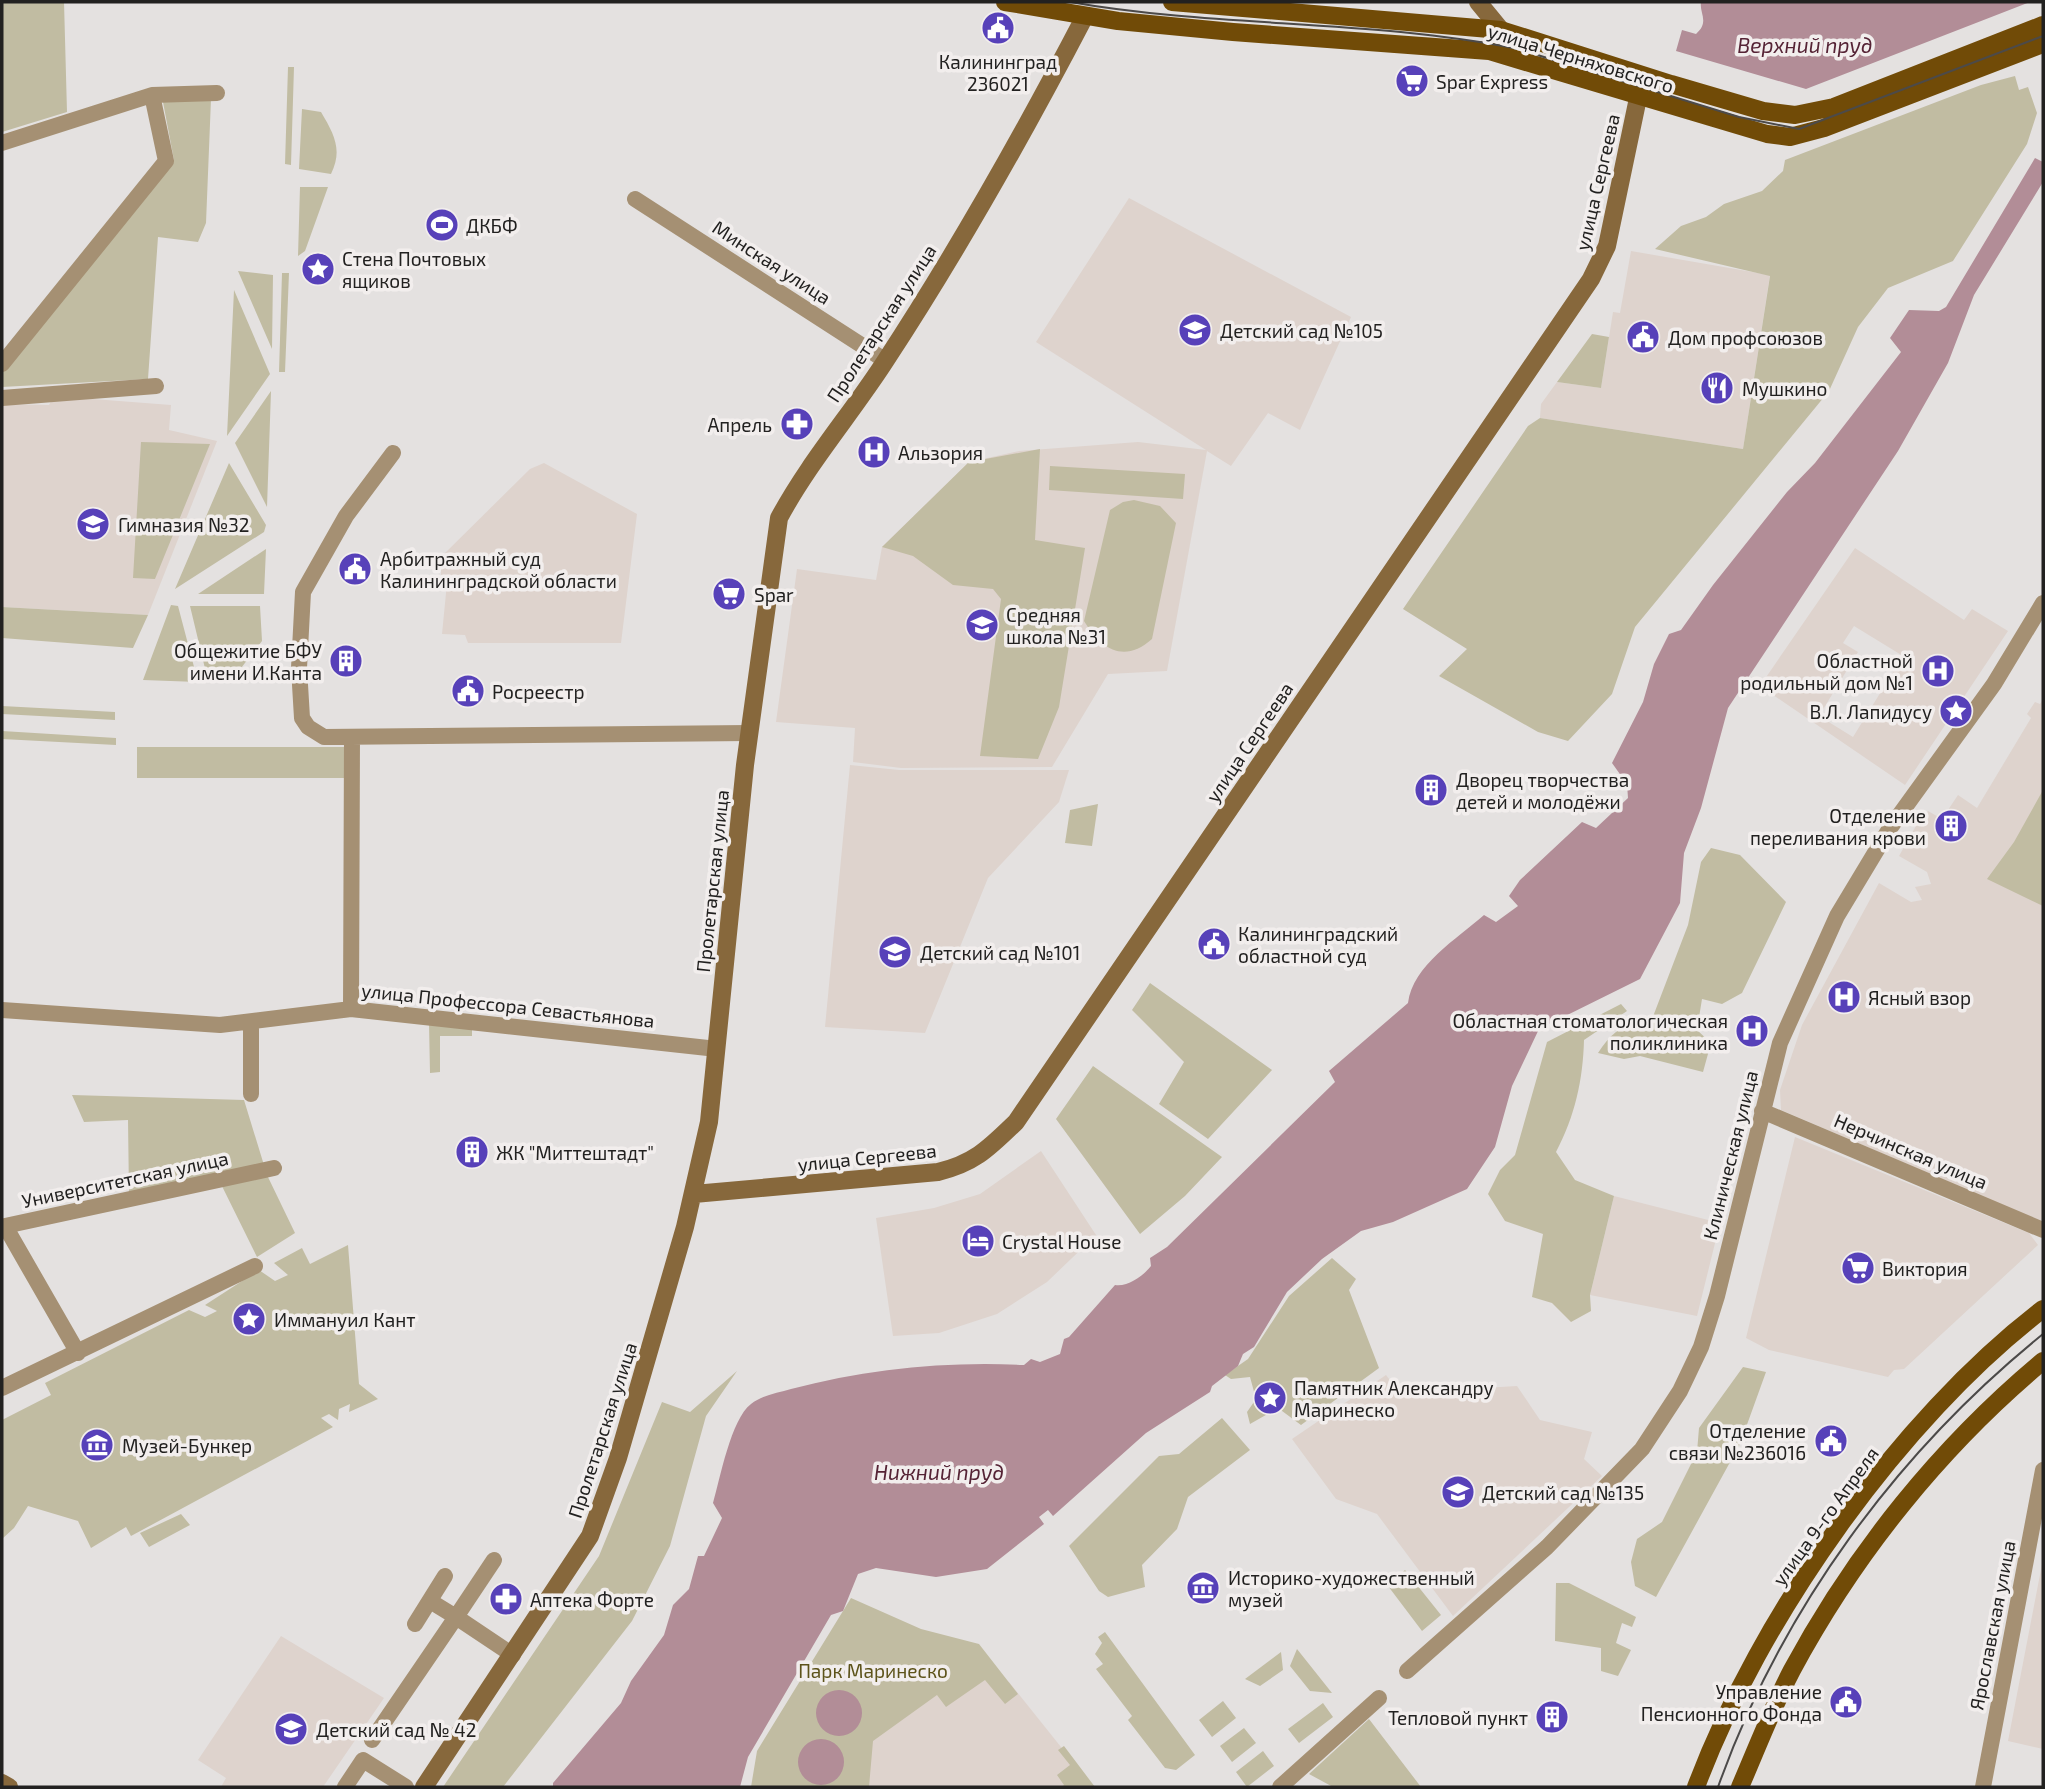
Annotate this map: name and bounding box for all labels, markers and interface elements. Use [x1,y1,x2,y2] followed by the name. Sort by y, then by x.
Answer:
[979,9,1017,47] public building icon: Калининград 236021
[1485,19,1677,98] street label: улица Черняховского
[1737,32,1873,57] water label: Верхний пруд
[939,50,1057,95] place label: Калининград 236021
[1393,62,1431,100] supermarket icon: Spar Express
[1436,70,1548,93] place label: Spar Express
[1570,111,1625,253] street label: улица Сергеева
[423,206,461,244] sports icon: ДКБФ
[466,214,518,237] place label: ДКБФ
[708,215,836,310] street label: Минская улица
[821,240,941,407] street label: Пролетарская улица
[342,247,486,292] place label: Стена Почтовых ящиков
[299,250,337,288] place icon: Стена Почтовых ящиков
[1176,311,1214,349] school or university icon: Детский сад №105
[1624,318,1662,356] public building icon: Дом профсоюзов
[1220,319,1383,342] place label: Детский сад №105
[1668,326,1823,349] place label: Дом профсоюзов
[1698,369,1736,407] restaurant icon: Мушкино
[1742,377,1827,401] place label: Мушкино
[778,405,816,443] pharmacy icon: Апрель
[707,413,772,436] place label: Апрель
[855,433,893,471] hospital icon: Альзория
[898,441,983,464] place label: Альзория
[74,505,112,543] school or university icon: Гимназия №32
[118,513,250,536] place label: Гимназия №32
[380,547,617,592] place label: Арбитражный суд Калининградской области
[336,550,374,588] public building icon: Арбитражный суд Калининградской области
[710,575,748,613] supermarket icon: Spar
[754,583,794,606] place label: Spar
[1006,603,1106,648] place label: Средняя школа №31
[963,606,1001,644] school or university icon: Средняя школа №31
[174,639,322,684] place label: Общежитие БФУ имени И.Канта
[327,642,365,680] building icon: Общежитие БФУ имени И.Канта
[1740,649,1913,694] place label: Областной родильный дом №1
[1919,652,1957,690] hospital icon: Областной родильный дом №1
[449,672,487,710] public building icon: Росрeeстр
[1200,678,1298,807] street label: улица Сергеева
[492,680,585,703] place label: Росрeeстр
[1937,692,1975,730] place icon: В.Л. Лапидусу
[1810,700,1932,724] place label: В.Л. Лапидусу
[1456,768,1629,813] place label: Дворец творчества детей и молодёжи
[1412,771,1450,809] building icon: Дворец творчества детей и молодёжи
[691,789,734,974] street label: Пролетарская улица
[1750,804,1926,849] place label: Отделение переливания крови
[1932,807,1970,845] building icon: Отделение переливания крови
[1238,922,1398,968] place label: Калининградский областной суд
[1195,925,1233,963] public building icon: Калининградский областной суд
[876,933,914,971] school or university icon: Детский сад №101
[920,941,1080,964] place label: Детский сад №101
[360,978,656,1033] street label: улица Профессора Севастьянова
[1825,978,1863,1016] hospital icon: Ясный взор
[1868,986,1971,1009] place label: Ясный взор
[1452,1009,1728,1054] place label: Областная стоматологическая поликлиника
[1733,1012,1771,1050] hospital icon: Областная стоматологическая поликлиника
[1698,1068,1763,1242] street label: Клиническая улица
[1831,1108,1991,1195] street label: Нерчинская улица
[453,1133,491,1171] building icon: ЖК "Миттештадт"
[796,1138,938,1177] street label: улица Сергеева
[496,1141,654,1164] place label: ЖК "Миттештадт"
[20,1146,231,1213] street label: Университетская улица
[959,1222,997,1260] hotel icon: Crystal House
[1002,1230,1121,1253] place label: Crystal House
[1839,1249,1877,1287] supermarket icon: Виктория
[1882,1257,1968,1280] place label: Виктория
[230,1300,268,1338] place icon: Иммануил Кант
[274,1308,416,1332] place label: Иммануил Кант
[563,1339,642,1521] street label: Пролетарская улица
[1294,1376,1494,1421] place label: Памятник Александру Маринеско
[1251,1379,1289,1417] place icon: Памятник Александру Маринеско
[1669,1419,1806,1464] place label: Отделение связи №236016
[1812,1422,1850,1460] public building icon: Отделение связи №236016
[78,1426,116,1464] museum icon: Музей-Бункер
[122,1434,252,1458] place label: Музей-Бункер
[1767,1442,1884,1590] street label: улица 9-го Апреля
[874,1459,1004,1484] water label: Нижний пруд
[1439,1473,1477,1511] school or university icon: Детский сад №135
[1482,1481,1644,1504] place label: Детский сад №135
[1964,1538,2021,1712] street label: Ярославская улица
[1228,1566,1475,1612] place label: Историко-художественный музей
[1184,1569,1222,1607] museum icon: Историко-художественный музей
[487,1580,525,1618] pharmacy icon: Аптека Форте
[530,1588,654,1611] place label: Аптека Форте
[798,1659,948,1682] park label: Парк Маринеско
[1641,1680,1822,1725] place label: Управление Пенсионного Фонда
[1827,1683,1865,1721] public building icon: Управление Пенсионного Фонда
[1533,1698,1571,1736] building icon: Тепловой пункт
[1388,1706,1528,1730] place label: Тепловой пункт
[272,1710,310,1748] school or university icon: Детский сад № 42
[316,1718,476,1741] place label: Детский сад № 42

